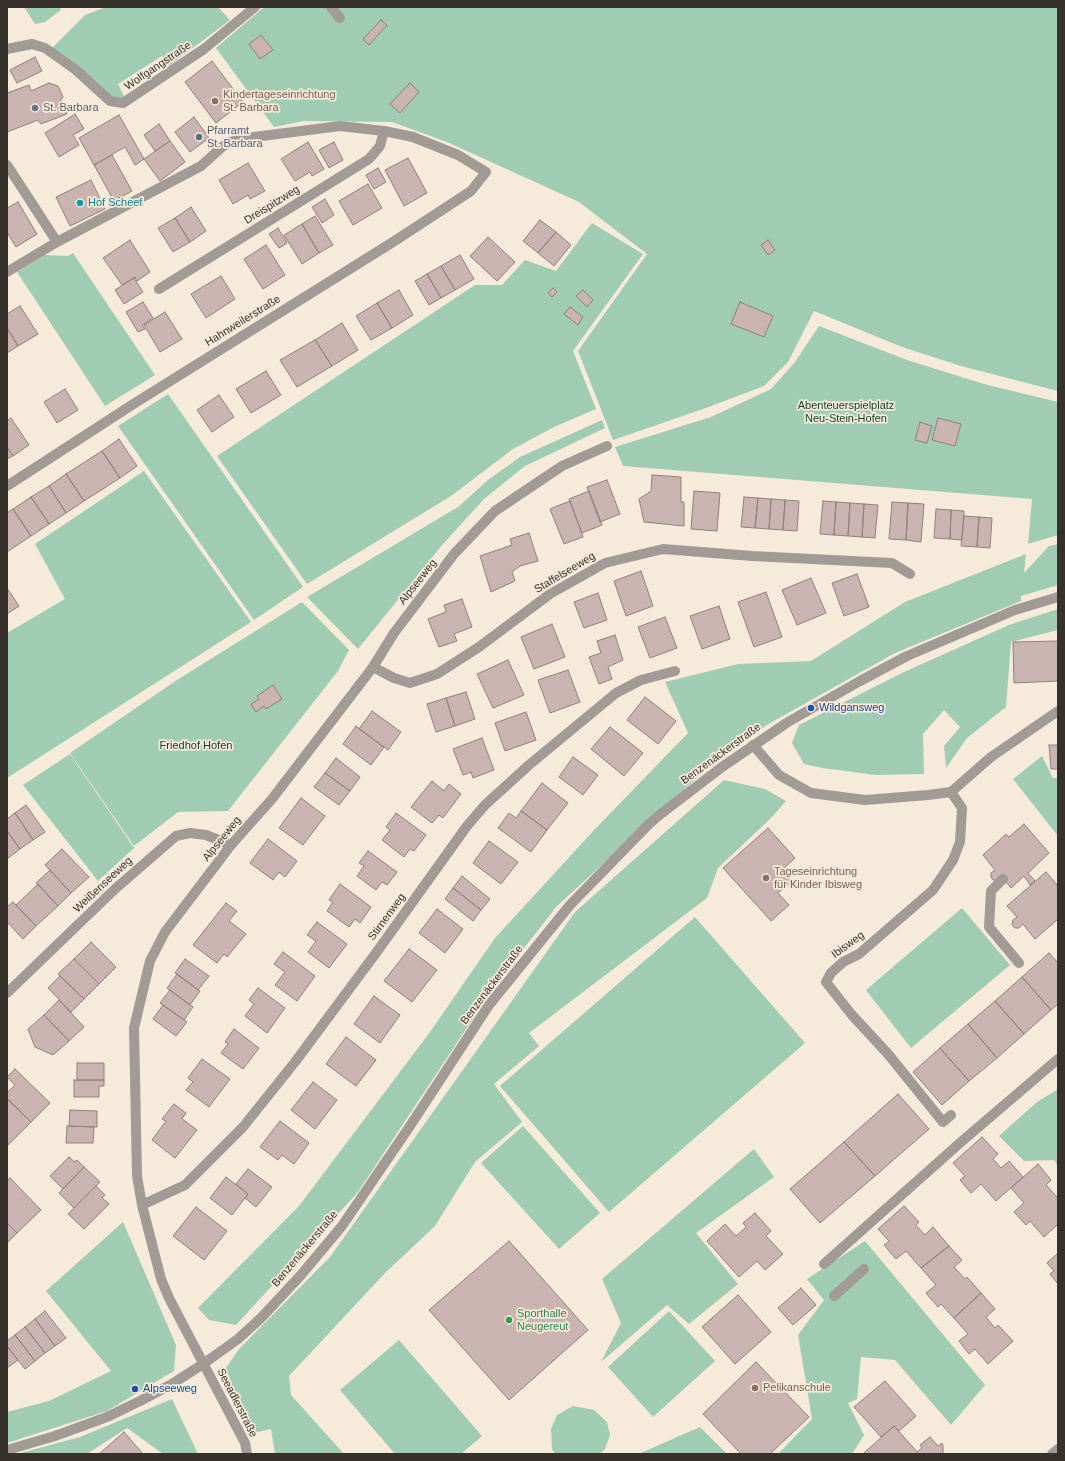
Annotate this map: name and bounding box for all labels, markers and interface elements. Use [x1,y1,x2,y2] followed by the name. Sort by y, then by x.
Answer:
[122,39,194,93] street label: Wolfgangstraße
[223,88,336,114] place label: Kindertageseinrichtung St. Barbara
[210,96,220,106] marker: Kindertageseinrichtung St. Barbara
[43,101,99,115] place label: St. Barbara
[30,103,40,113] marker: St. Barbara
[207,124,263,150] place label: Pfarramt St. Barbara
[194,132,204,142] marker: Pfarramt St. Barbara
[242,183,302,227] street label: Dreispitzweg
[88,196,142,210] place label: Hof Scheef
[75,198,85,208] marker: Hof Scheef
[203,293,283,349] street label: Hahnweilerstraße
[798,399,894,425] park label: Abenteuerspielplatz Neu-Stein-Hofen
[532,550,598,596] street label: Staffelseeweg
[396,557,440,607] street label: Alpseeweg
[819,701,884,715] place label: Wildgansweg
[806,703,816,713] marker: Wildgansweg
[679,721,763,787] street label: Benzenäckerstraße
[160,739,232,753] park label: Friedhof Hofen
[200,814,244,864] street label: Alpseeweg
[71,854,135,916] street label: Weißenseeweg
[774,865,862,891] place label: Tageseinrichtung für Kinder Ibisweg
[761,873,771,883] marker: Tageseinrichtung für Kinder Ibisweg
[365,891,409,943] street label: Stirnenweg
[829,929,867,961] street label: Ibisweg
[458,943,526,1027] street label: Benzenäckerstraße
[269,1208,341,1290] street label: Benzenäckerstraße
[517,1307,568,1333] place label: Sporthalle Neugereut
[504,1315,514,1325] marker: Sporthalle Neugereut
[214,1366,260,1440] street label: Seeadlerstraße
[763,1381,831,1395] place label: Pelikanschule
[143,1382,197,1396] place label: Alpseeweg
[750,1383,760,1393] marker: Pelikanschule
[130,1384,140,1394] marker: Alpseeweg

